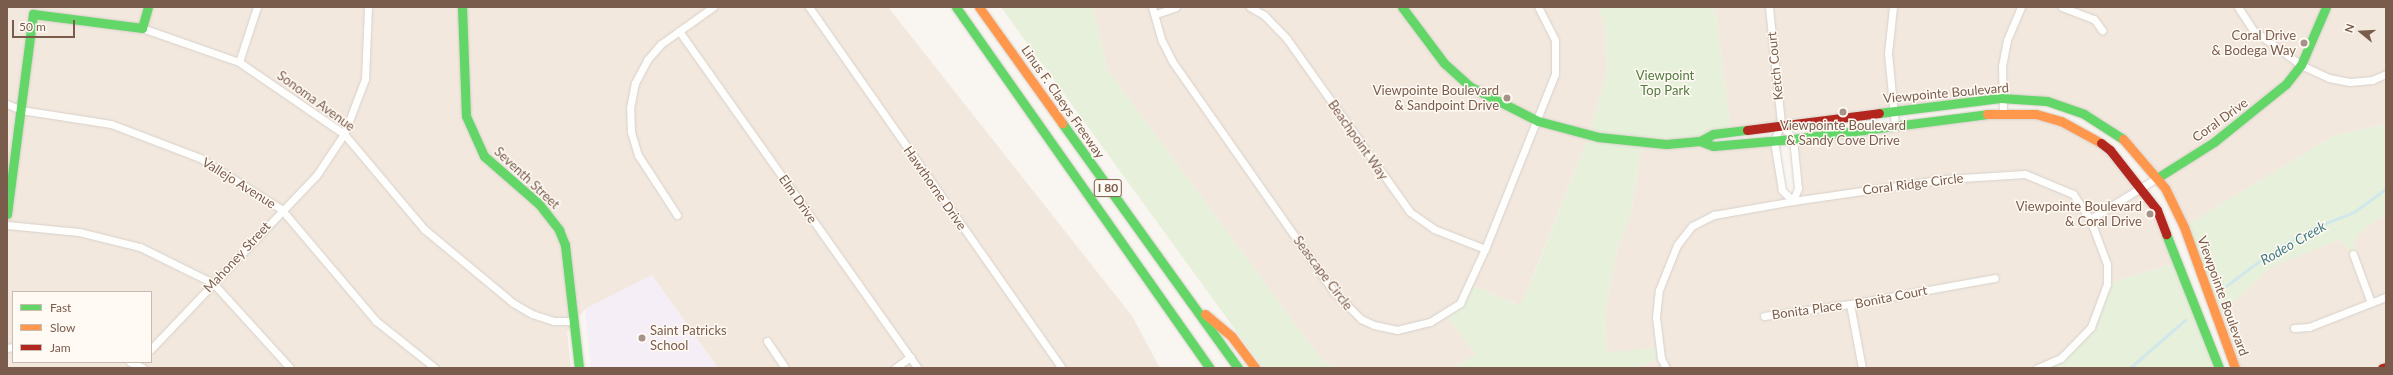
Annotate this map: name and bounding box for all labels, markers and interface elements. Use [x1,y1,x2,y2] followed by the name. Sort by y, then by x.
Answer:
[14,12,77,38] scale bar
[2341,12,2381,52] north arrow
[19,19,46,34] text: 50 m
[2342,22,2357,34] text: N
[2211,28,2296,59] place label: Coral Drive & Bodega Way
[1764,31,1786,101] street label: Ketch Court
[2299,38,2309,48] marker: Coral Drive & Bodega Way
[1018,43,1108,161] street label: Linus F. Claeys Freeway
[274,67,358,135] street label: Sonoma Avenue
[1636,68,1694,99] park label: Viewpoint Top Park
[1882,80,2010,106] street label: Viewpointe Boulevard
[1373,83,1499,114] place label: Viewpointe Boulevard & Sandpoint Drive
[1502,93,1512,103] marker: Viewpointe Boulevard & Sandpoint Drive
[2189,95,2251,145] street label: Coral Drive
[1325,97,1391,183] street label: Beachpoint Way
[1838,107,1848,117] marker: Viewpointe Boulevard & Sandy Cove Drive
[1780,118,1906,149] place label: Viewpointe Boulevard & Sandy Cove Drive
[900,143,970,233] street label: Hawthorne Drive
[491,144,563,212] street label: Seventh Street
[199,154,279,212] street label: Vallejo Avenue
[1862,170,1964,198] street label: Coral Ridge Circle
[776,172,820,226] street label: Elm Drive
[1093,178,1123,198] road number: I 80
[2016,199,2142,230] place label: Viewpointe Boulevard & Coral Drive
[2145,209,2155,219] marker: Viewpointe Boulevard & Coral Drive
[200,218,274,296] street label: Mahoney Street
[2257,218,2329,268] water label: Rodeo Creek
[1290,233,1356,313] street label: Seascape Circle
[2194,234,2252,358] street label: Viewpointe Boulevard
[1854,282,1928,312] street label: Bonita Court
[12,291,152,363] legend
[1771,297,1843,323] street label: Bonita Place
[50,300,71,315] text: Fast
[50,320,75,335] text: Slow
[650,323,727,354] place label: Saint Patricks School
[637,333,647,343] marker: Saint Patricks School
[50,340,71,355] text: Jam

